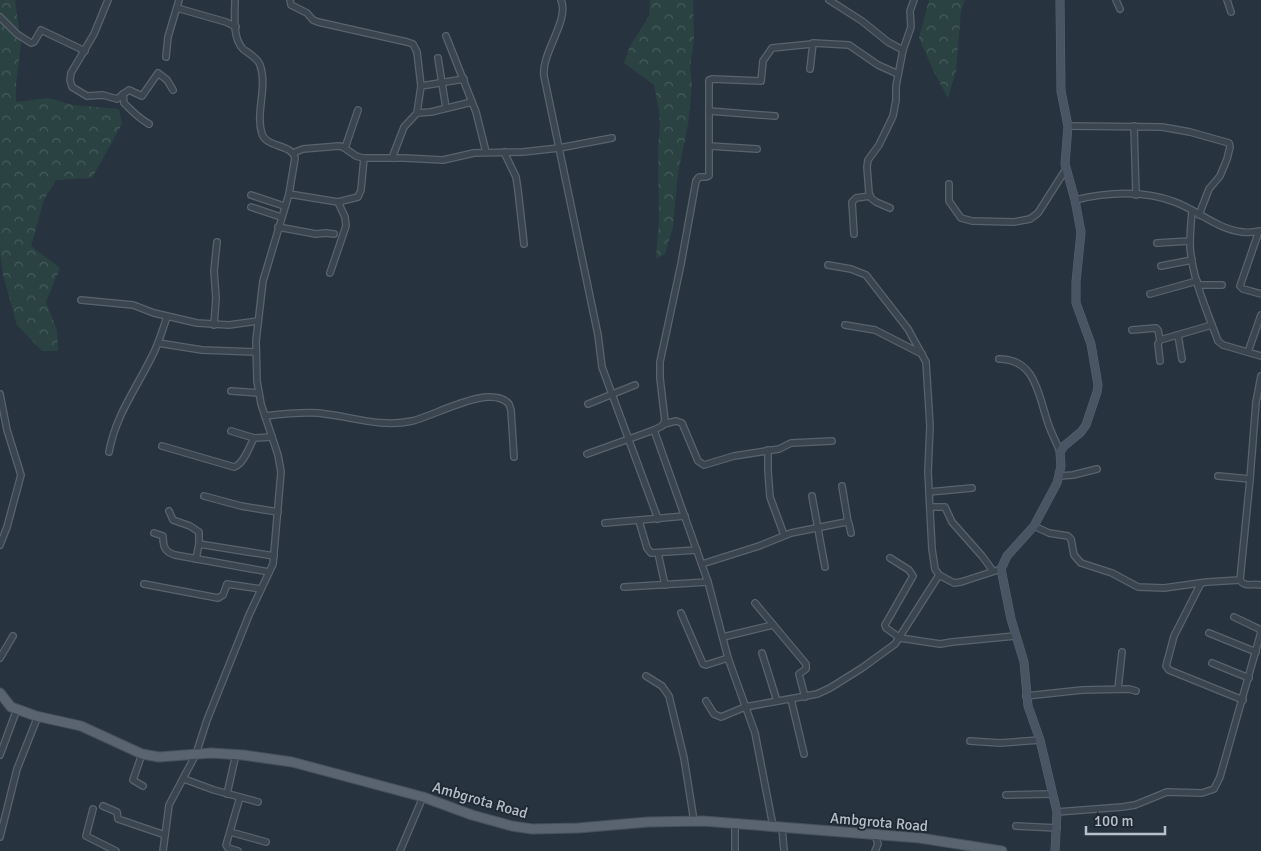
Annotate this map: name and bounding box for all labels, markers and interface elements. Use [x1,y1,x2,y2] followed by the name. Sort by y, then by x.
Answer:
[430,778,530,822] street label: Ambgrota Road
[1086,804,1165,836] scale bar
[829,809,929,835] street label: Ambgrota Road
[1094,812,1134,830] text: 100 m

